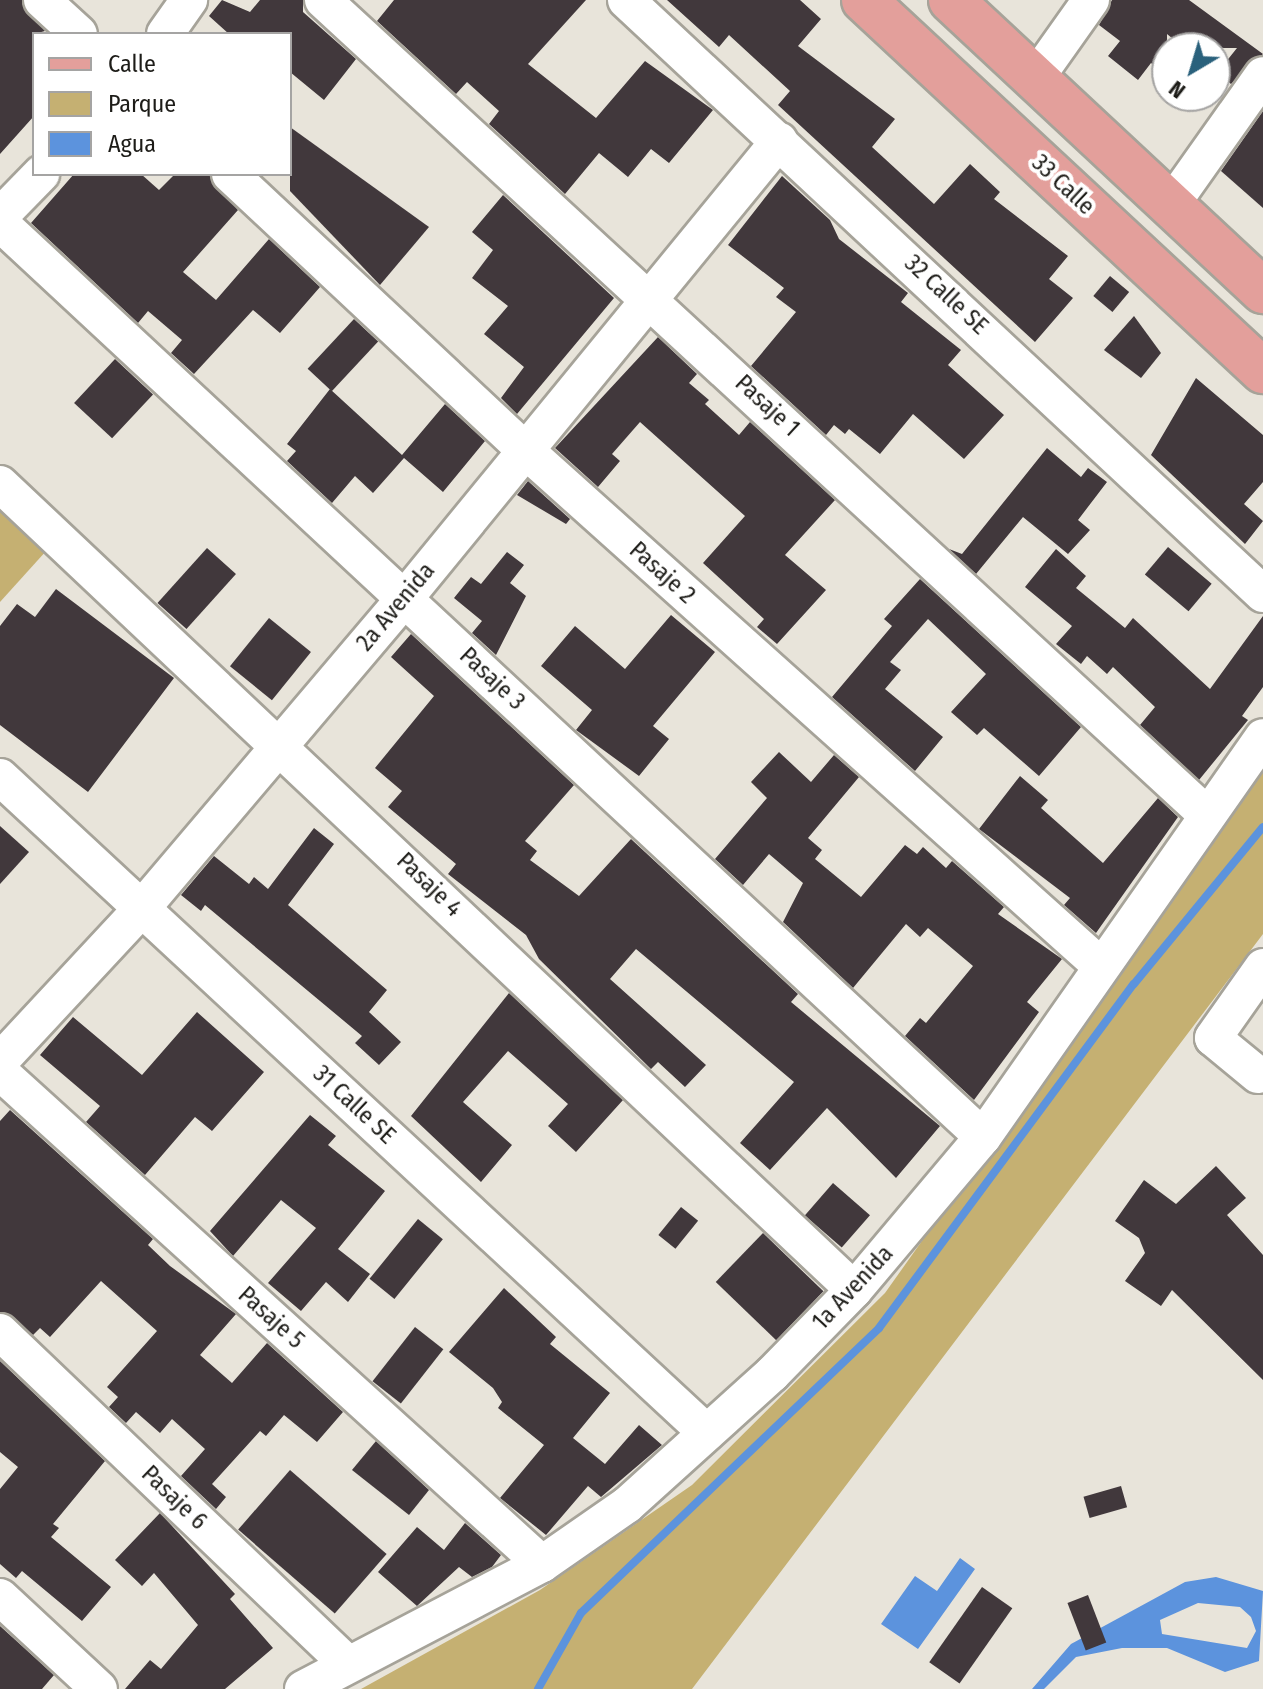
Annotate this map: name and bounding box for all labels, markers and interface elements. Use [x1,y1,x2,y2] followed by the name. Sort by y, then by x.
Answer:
[32,32,292,176] legend
[1151,32,1231,112] north arrow
[108,50,156,78] text: Calle
[1164,75,1191,104] text: N
[108,90,176,118] text: Parque
[108,130,156,158] text: Agua
[1026,149,1100,221] street label: 33 Calle
[898,249,994,341] street label: 32 Calle SE
[729,369,805,443] street label: Pasaje 1
[623,536,701,610] street label: Pasaje 2
[351,557,441,657] street label: 2a Avenida
[453,642,531,716] street label: Pasaje 3
[390,847,468,923] street label: Pasaje 4
[307,1060,401,1150] street label: 31 Calle SE
[807,1240,899,1336] street label: 1a Avenida
[232,1281,310,1355] street label: Pasaje 5
[135,1460,213,1536] street label: Pasaje 6

